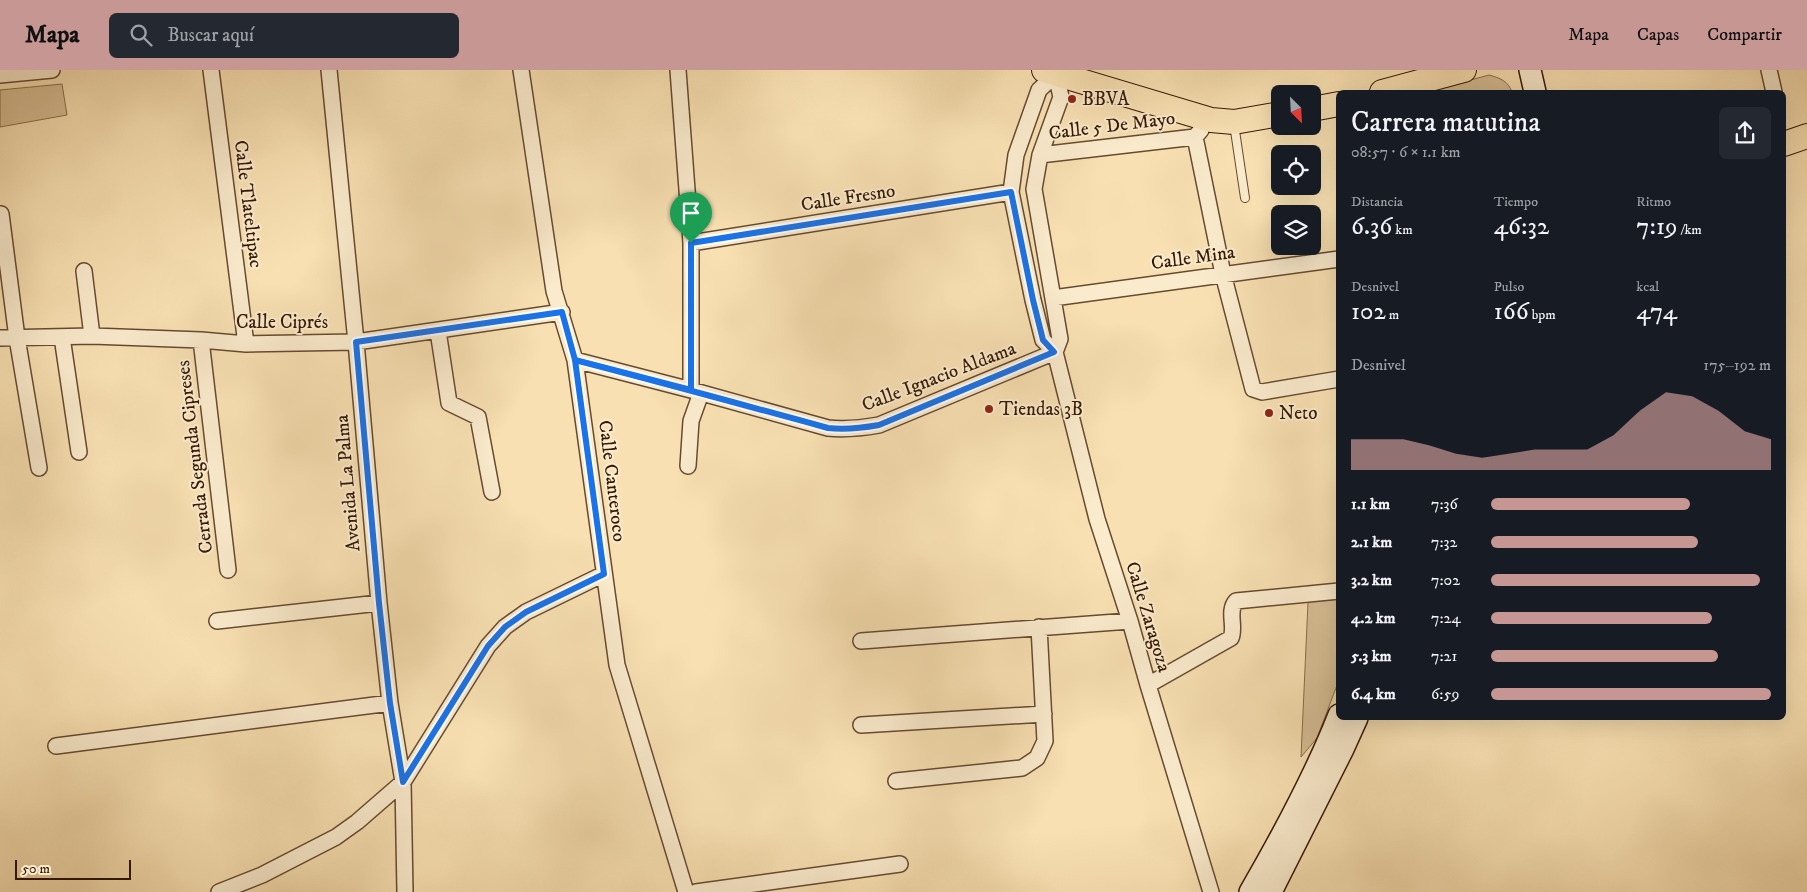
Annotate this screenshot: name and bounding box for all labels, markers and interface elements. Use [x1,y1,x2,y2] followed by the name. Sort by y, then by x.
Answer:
[109,13,459,58] search box
[25,20,79,50] text: Mapa
[127,21,155,49] icon: search
[167,24,254,47] text: Buscar aquí
[1568,24,1609,46] text: Mapa
[1637,24,1679,46] text: Capas
[1707,24,1782,46] text: Compartir
[1271,85,1321,135] north arrow
[1271,85,1321,255] map controls
[1082,88,1130,111] place label: BBVA
[1066,93,1078,105] marker: BBVA
[1351,105,1540,140] text: Carrera matutina
[1048,107,1176,145] street label: Calle 5 De Mayo
[1719,107,1771,159] button: share
[229,139,267,269] street label: Calle Tlateltipac
[1351,142,1461,162] text: 08:57 · 6 × 1.1 km
[1271,145,1321,195] button: locate
[799,179,897,217] street label: Calle Fresno
[670,192,712,243] pin
[1351,193,1403,211] text: Distancia
[1494,193,1538,211] text: Tiempo
[1636,193,1671,211] text: Ritmo
[677,199,705,227] icon: arrive
[1271,205,1321,255] button: layers
[1351,211,1392,242] text: 6.36
[1494,211,1549,242] text: 46:32
[1636,211,1678,242] text: 7:19
[1392,221,1413,239] text: km
[1678,221,1702,239] text: /km
[1150,241,1236,275] street label: Calle Mina
[1351,278,1399,296] text: Desnivel
[1494,278,1524,296] text: Pulso
[1636,278,1659,296] text: kcal
[1351,296,1386,327] text: 102
[1494,296,1529,327] text: 166
[1636,296,1677,327] text: 474
[1386,306,1399,324] text: m
[1529,306,1556,324] text: bpm
[236,311,328,334] street label: Calle Ciprés
[859,337,1019,417] street label: Calle Ignacio Aldama
[1351,355,1406,375] text: Desnivel
[1703,355,1771,375] text: 175–192 m
[172,359,218,555] street label: Cerrada Segunda Cipreses
[999,398,1083,421] place label: Tiendas 3B
[1279,402,1317,425] place label: Neto
[983,403,995,415] marker: Tiendas 3B
[1263,407,1275,419] marker: Neto
[331,414,365,552] street label: Avenida La Palma
[593,419,631,543] street label: Calle Canteroco
[1351,494,1390,514] text: 1.1 km
[1431,494,1458,514] text: 7:36
[1351,532,1392,552] text: 2.1 km
[1431,532,1457,552] text: 7:32
[1120,559,1176,675] street label: Calle Zaragoza
[1351,570,1392,590] text: 3.2 km
[1431,570,1460,590] text: 7:02
[1351,608,1396,628] text: 4.2 km
[1431,608,1461,628] text: 7:24
[1351,646,1392,666] text: 5.3 km
[1431,646,1457,666] text: 7:21
[1351,684,1396,704] text: 6.4 km
[1431,684,1459,704] text: 6:59
[15,857,131,880] scale bar
[22,860,50,878] text: 50 m

